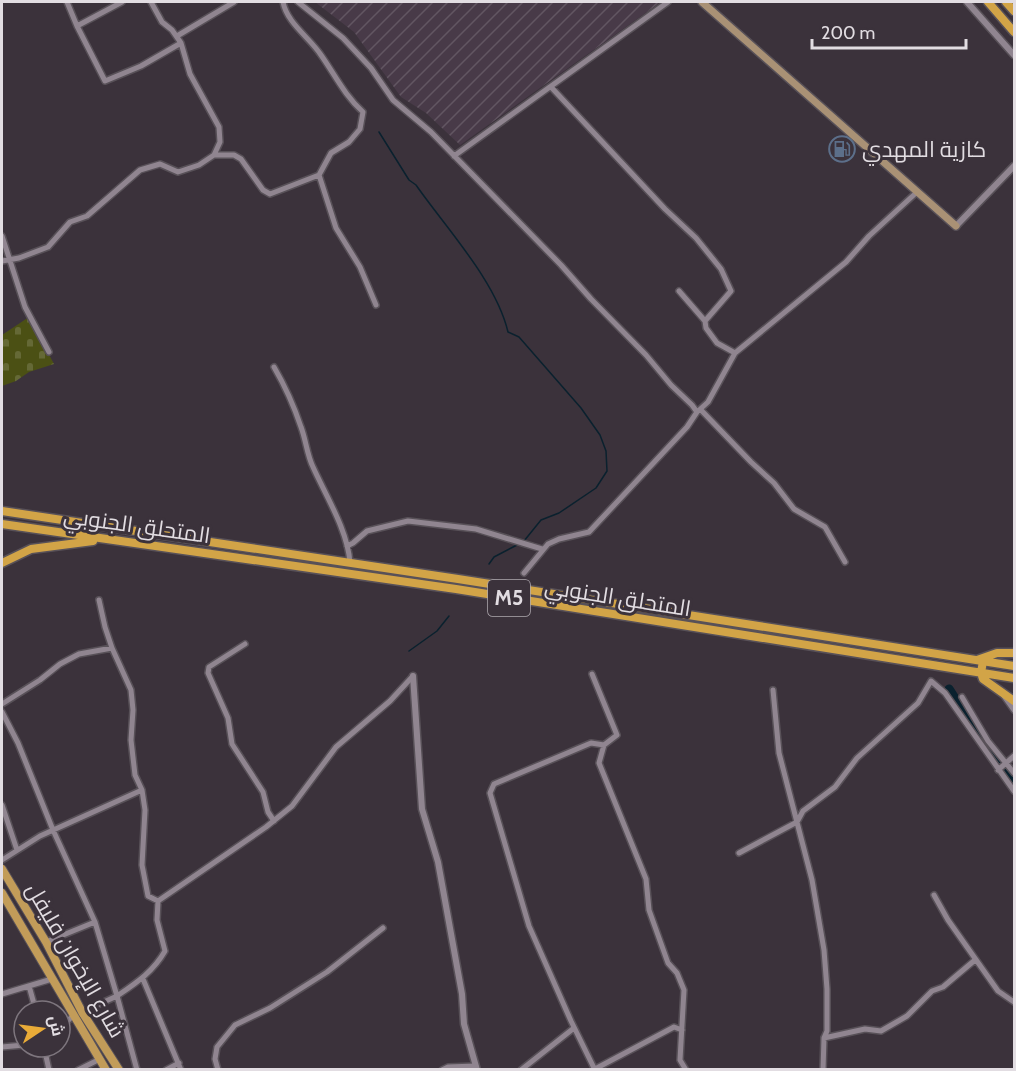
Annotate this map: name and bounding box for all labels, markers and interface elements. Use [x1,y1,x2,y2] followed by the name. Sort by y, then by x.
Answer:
[812,12,966,50] scale bar
[821,22,875,44] text: 200 m
[827,134,857,164] fuel station icon: كازية المهدي
[862,136,986,166] place label: كازية المهدي
[62,502,212,552] street label: المتحلق الجنوبي
[542,573,693,625] street label: المتحلق الجنوبي
[488,580,530,616] road number: M5
[21,878,131,1042] street label: شارع الإخوان فليفل
[12,999,72,1059] north arrow

